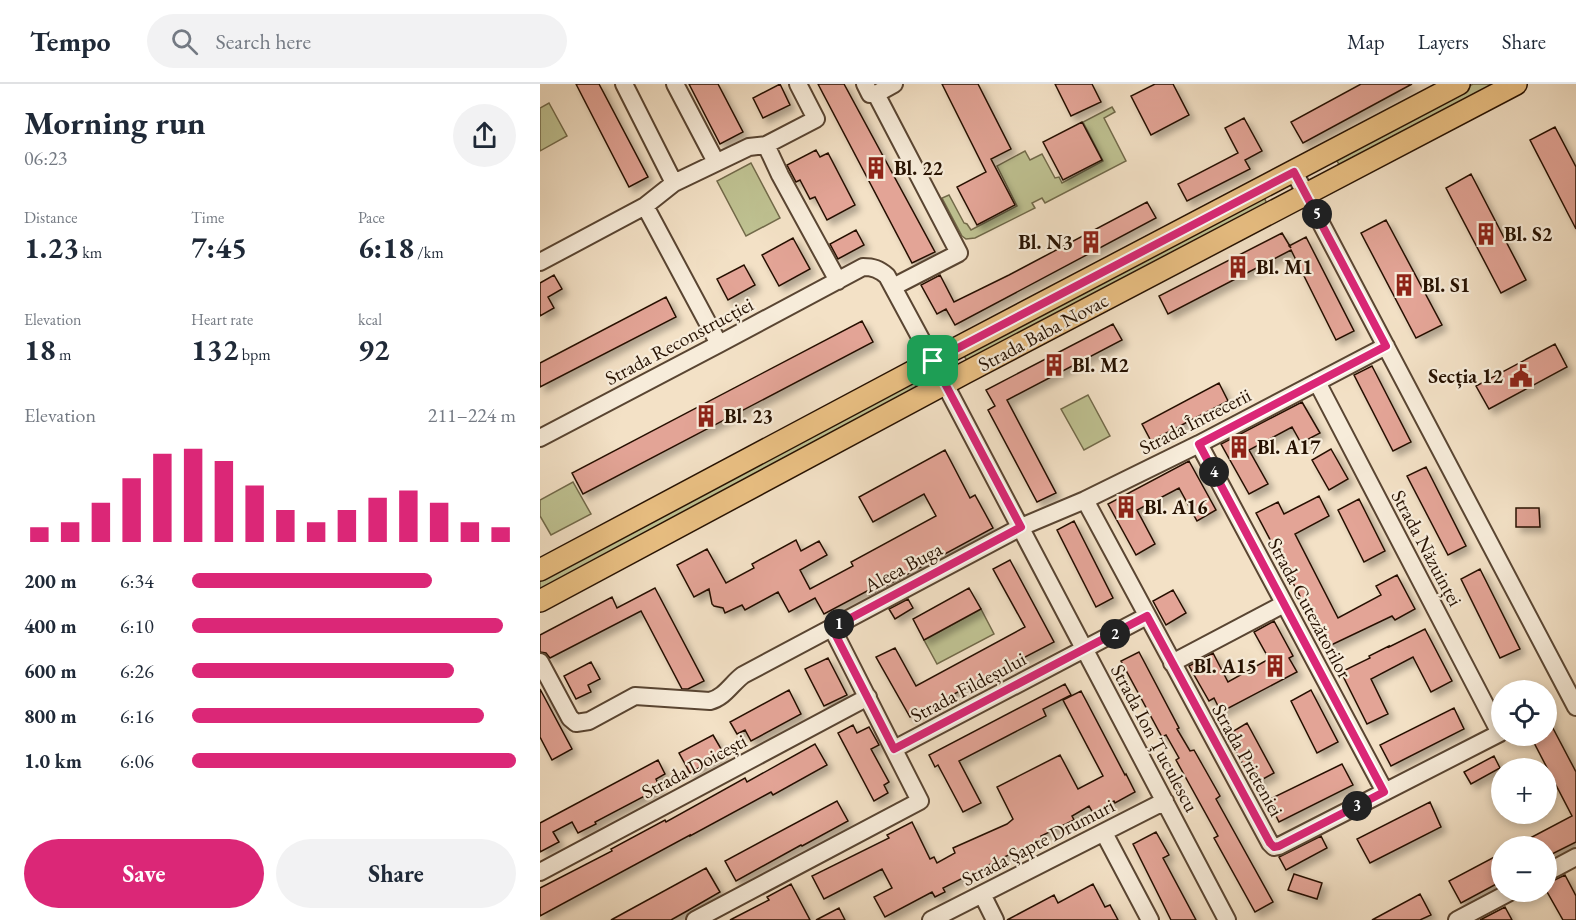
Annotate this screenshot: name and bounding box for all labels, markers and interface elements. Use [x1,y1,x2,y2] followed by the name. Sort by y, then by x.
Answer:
[147,14,567,68] search box
[30,23,111,59] text: Tempo
[168,25,201,58] icon: search
[216,27,311,56] text: Search here
[1347,28,1385,55] text: Map
[1418,28,1469,55] text: Layers
[1502,28,1546,55] text: Share
[24,101,206,144] text: Morning run
[453,104,516,167] button: share
[24,145,67,171] text: 06:23
[863,155,889,181] building icon: Bl. 22
[894,155,943,181] place label: Bl. 22
[1302,199,1332,229] pin: 5
[1313,203,1321,224] text: 5
[24,207,77,228] text: Distance
[191,207,224,228] text: Time
[358,207,385,228] text: Pace
[1473,221,1499,247] building icon: Bl. S2
[1504,221,1553,247] place label: Bl. S2
[24,228,79,267] text: 1.23
[191,228,247,267] text: 7:45
[358,228,414,267] text: 6:18
[1018,229,1073,255] place label: Bl. N3
[1078,229,1104,255] building icon: Bl. N3
[79,242,102,263] text: km
[414,242,444,263] text: /km
[1225,254,1251,280] building icon: Bl. M1
[1256,254,1313,280] place label: Bl. M1
[1391,272,1417,298] building icon: Bl. S1
[1422,272,1470,298] place label: Bl. S1
[973,287,1113,377] street label: Strada Baba Novac
[600,291,758,391] street label: Strada Reconstrucției
[24,309,82,330] text: Elevation
[191,309,253,330] text: Heart rate
[358,309,382,330] text: kcal
[24,330,56,369] text: 18
[191,330,239,369] text: 132
[358,330,390,369] text: 92
[907,335,958,386] pin
[56,344,71,365] text: m
[239,344,271,365] text: bpm
[916,344,949,377] icon: arrive
[1041,352,1067,378] building icon: Bl. M2
[1072,352,1129,378] place label: Bl. M2
[1428,363,1503,389] place label: Secția 12
[1508,363,1534,389] public building icon: Secția 12
[1135,382,1255,460] street label: Strada Întrecerii
[24,402,96,428] text: Elevation
[428,402,516,428] text: 211–224 m
[693,403,719,429] building icon: Bl. 23
[724,403,773,429] place label: Bl. 23
[1226,434,1252,460] building icon: Bl. A17
[1257,434,1321,460] place label: Bl. A17
[1199,457,1229,487] pin: 4
[1210,461,1218,482] text: 4
[1385,485,1469,611] street label: Strada Năzuinței
[1113,494,1139,520] building icon: Bl. A16
[1144,494,1208,520] place label: Bl. A16
[1262,533,1358,683] street label: Strada Cutezătorilor
[858,536,947,599] street label: Aleea Buga
[24,568,77,594] text: 200 m
[120,568,154,594] text: 6:34
[824,609,854,639] pin: 1
[24,613,77,639] text: 400 m
[120,613,154,639] text: 6:10
[835,613,843,634] text: 1
[1100,619,1130,649] pin: 2
[1111,623,1119,644] text: 2
[906,646,1030,728] street label: Strada Fildeșului
[1194,653,1257,679] place label: Bl. A15
[1262,653,1288,679] building icon: Bl. A15
[24,658,77,684] text: 600 m
[120,658,154,684] text: 6:26
[1105,660,1205,817] street label: Strada Ion Țuculescu
[1491,680,1557,902] map controls
[1491,680,1557,746] button: locate
[1206,699,1290,821] street label: Strada Prieteniei
[24,703,77,729] text: 800 m
[120,703,154,729] text: 6:16
[637,727,751,805] street label: Strada Doicești
[24,748,82,774] text: 1.0 km
[120,748,154,774] text: 6:06
[1491,758,1557,824] button: +
[1342,791,1372,821] pin: 3
[957,792,1119,892] street label: Strada Șapte Drumuri
[1353,795,1361,816] text: 3
[1491,836,1557,902] button: −
[24,839,264,908] button: Save
[276,839,516,908] button: Share

